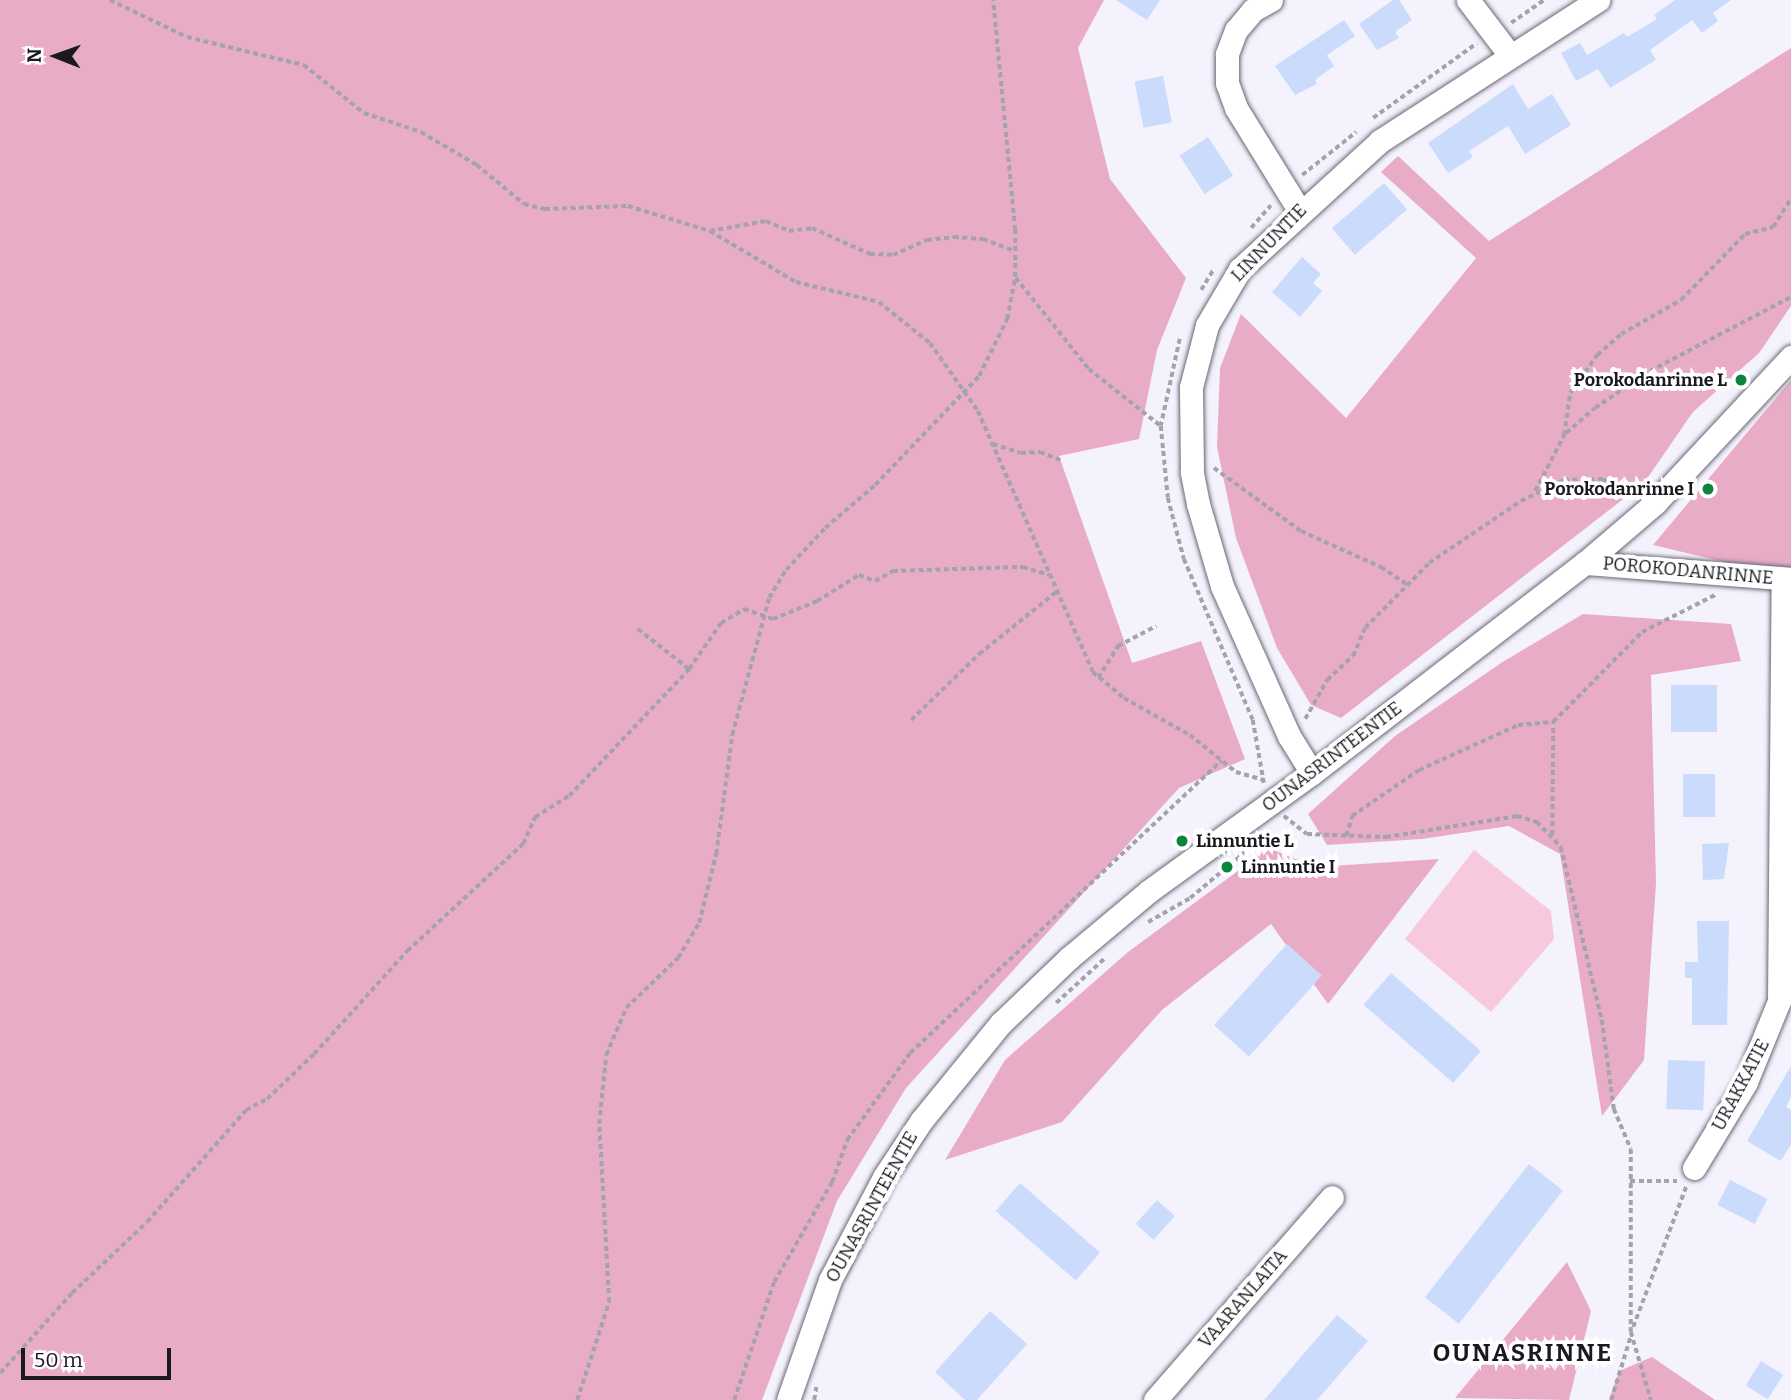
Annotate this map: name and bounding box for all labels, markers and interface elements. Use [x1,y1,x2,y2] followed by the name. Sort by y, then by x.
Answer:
[21,21,91,91] north arrow
[23,48,46,63] text: N
[1227,200,1311,286] street label: LINNUNTIE
[1574,369,1727,391] place label: Porokodanrinne L
[1733,372,1749,388] marker: Porokodanrinne L
[1544,478,1694,500] place label: Porokodanrinne I
[1700,481,1716,497] marker: Porokodanrinne I
[1602,553,1774,589] street label: POROKODANRINNE
[1258,697,1406,817] street label: OUNASRINTEENTIE
[1196,830,1294,852] place label: Linnuntie L
[1174,833,1190,849] marker: Linnuntie L
[1241,856,1335,878] place label: Linnuntie I
[1219,859,1235,875] marker: Linnuntie I
[1708,1035,1774,1135] street label: URAKKATIE
[822,1128,922,1286] street label: OUNASRINTEENTIE
[1194,1245,1292,1353] street label: VAARANLAITA
[24,1334,175,1378] scale bar
[1434,1340,1612,1368] district label: OUNASRINNE
[34,1347,83,1373] text: 50 m

